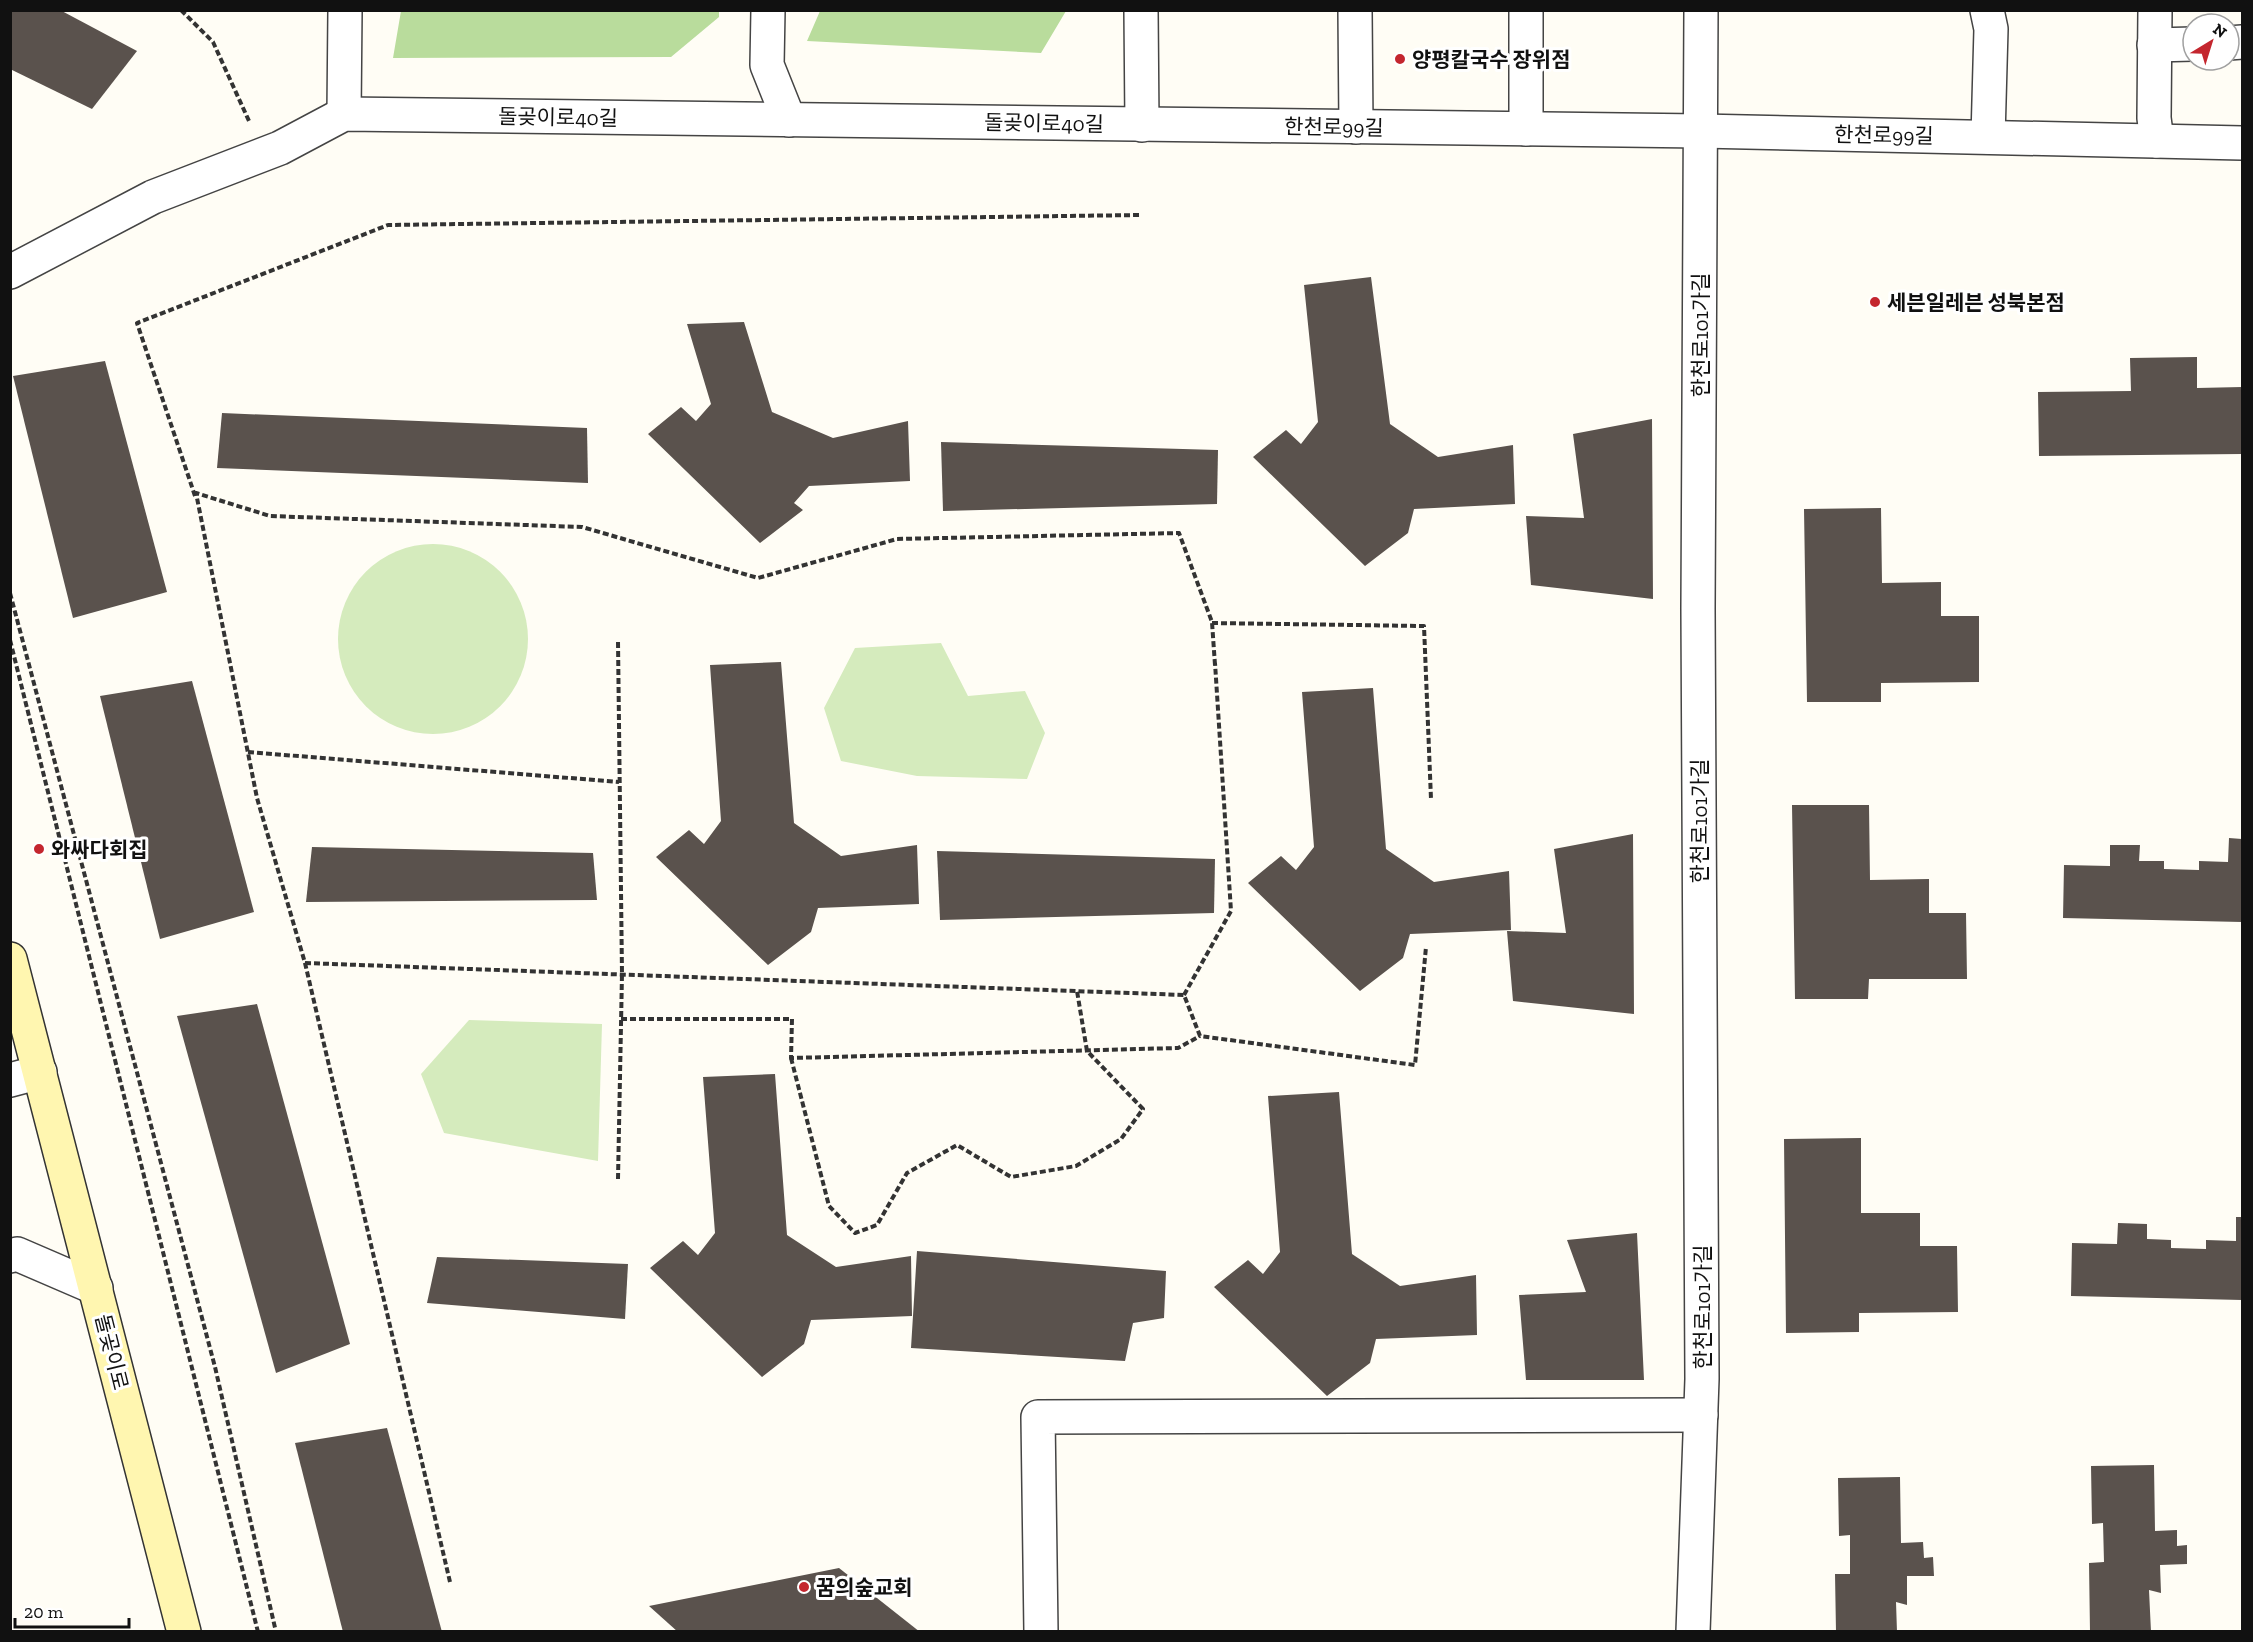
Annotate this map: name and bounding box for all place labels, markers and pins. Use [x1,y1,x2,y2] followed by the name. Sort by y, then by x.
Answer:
[1412,47,1571,72] place label: 양평칼국수 장위점
[1393,52,1407,66] marker: 양평칼국수 장위점
[1887,290,2065,315] place label: 세븐일레븐 성북본점
[1868,295,1882,309] marker: 세븐일레븐 성북본점
[51,837,148,862] place label: 와싸다회집
[32,842,46,856] marker: 와싸다회집
[816,1575,913,1600] place label: 꿈의숲교회
[797,1580,811,1594] marker: 꿈의숲교회

